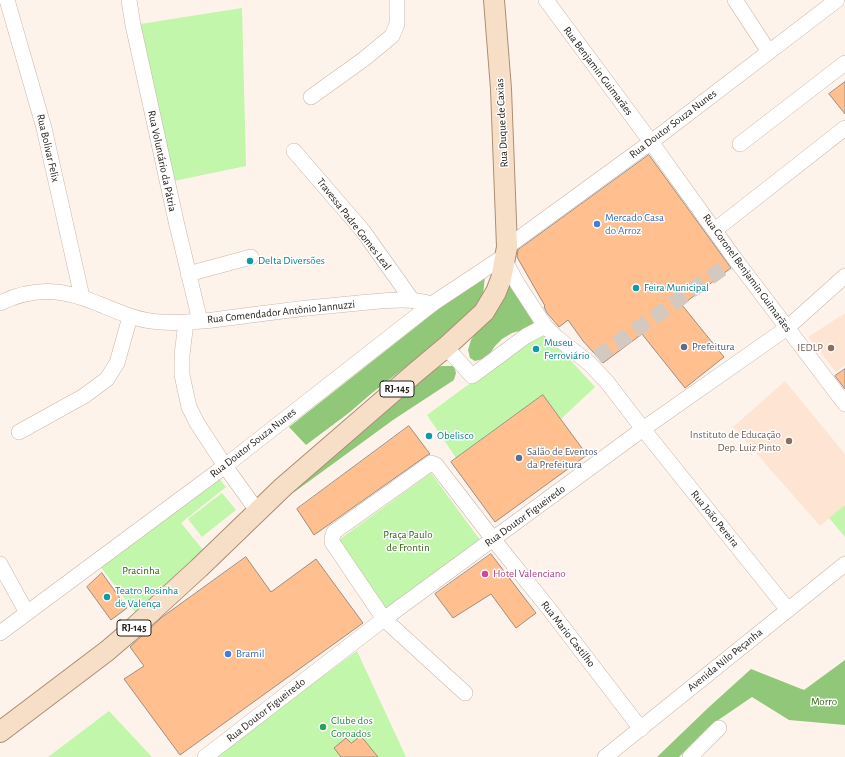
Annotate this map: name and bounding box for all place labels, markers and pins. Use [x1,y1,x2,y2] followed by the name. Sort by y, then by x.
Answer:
[605,211,664,237] place label: Mercado Casa do Arroz
[592,219,602,229] marker: Mercado Casa do Arroz
[258,254,325,268] place label: Delta Diversões
[245,256,255,266] marker: Delta Diversões
[644,281,709,295] place label: Feira Municipal
[631,283,641,293] marker: Feira Municipal
[544,336,590,362] place label: Museu Ferroviário
[692,340,735,354] place label: Prefeitura
[797,341,823,355] place label: IEDLP
[679,342,689,352] marker: Prefeitura
[826,343,836,353] marker: IEDLP
[531,344,541,354] marker: Museu Ferroviário
[690,428,781,454] place label: Instituto de Educação Dep. Luiz Pinto
[437,429,474,443] place label: Obelisco
[424,431,434,441] marker: Obelisco
[784,436,794,446] marker: Instituto de Educação Dep. Luiz Pinto
[527,445,598,471] place label: Salão de Eventos da Prefeitura
[514,453,524,463] marker: Salão de Eventos da Prefeitura
[493,567,566,581] place label: Hotel Valenciano
[480,569,490,579] marker: Hotel Valenciano
[115,584,178,610] place label: Teatro Rosinha de Valença
[102,592,112,602] marker: Teatro Rosinha de Valença
[236,647,264,661] place label: Bramil
[223,649,233,659] marker: Bramil
[331,714,373,740] place label: Clube dos Coroados
[318,722,328,732] marker: Clube dos Coroados

